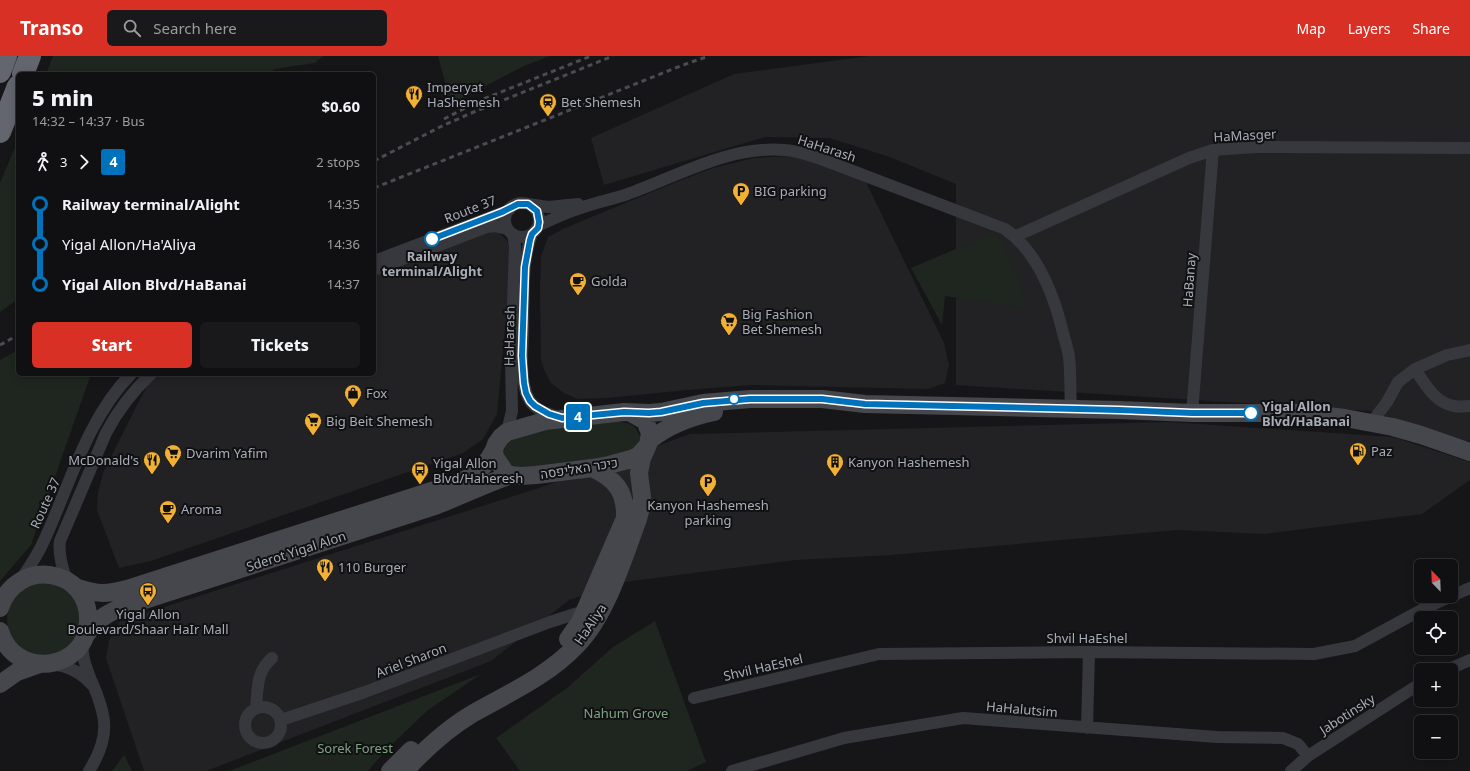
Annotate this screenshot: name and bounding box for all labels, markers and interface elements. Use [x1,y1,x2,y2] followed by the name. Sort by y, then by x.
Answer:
[107,10,387,46] search box
[20,15,83,41] text: Transo
[121,17,143,39] icon: search
[153,18,237,38] text: Search here
[1297,19,1326,38] text: Map
[1348,19,1390,38] text: Layers
[1412,19,1450,38] text: Share
[427,78,500,111] place label: Imperyat HaShemesh
[32,82,93,112] text: 5 min
[404,84,424,109] restaurant icon: Imperyat HaShemesh
[538,92,558,117] station icon: Bet Shemesh
[561,93,641,111] place label: Bet Shemesh
[321,96,360,116] text: $0.60
[32,112,145,130] text: 14:32 – 14:37 · Bus
[1213,124,1278,146] street label: HaMasger
[795,130,859,166] street label: HaHarash
[32,151,54,173] icon: walk
[73,151,95,173] icon: forward
[109,152,117,171] text: 4
[60,153,67,171] text: 3
[316,153,360,171] text: 2 stops
[731,181,751,206] parking icon: BIG parking
[754,182,827,200] place label: BIG parking
[441,191,499,227] street label: Route 37
[62,194,240,214] text: Railway terminal/Alight
[327,195,360,213] text: 14:35
[424,231,440,247] marker: Railway terminal/Alight
[62,234,196,254] text: Yigal Allon/Ha'Aliya
[327,235,360,253] text: 14:36
[382,247,483,280] place label: Railway terminal/Alight
[1178,252,1200,308] street label: HaBanay
[568,271,588,296] cafe icon: Golda
[591,272,627,290] place label: Golda
[62,274,246,294] text: Yigal Allon Blvd/HaBanai
[327,275,360,293] text: 14:37
[742,305,822,338] place label: Big Fashion Bet Shemesh
[499,306,519,366] street label: HaHarash
[719,311,739,336] supermarket icon: Big Fashion Bet Shemesh
[32,322,192,368] button: Start
[200,322,360,368] button: Tickets
[343,383,363,408] shop icon: Fox
[366,384,387,402] place label: Fox
[728,393,740,405] unlabelled marker
[1262,397,1350,430] place label: Yigal Allon Blvd/HaBanai
[565,404,591,430] line badge: 4
[1243,405,1259,421] marker: Yigal Allon Blvd/HaBanai
[574,407,582,426] text: 4
[303,411,323,436] supermarket icon: Big Beit Shemesh
[326,412,433,430] place label: Big Beit Shemesh
[1348,441,1368,466] fuel station icon: Paz
[1371,442,1392,460] place label: Paz
[163,443,183,468] supermarket icon: Dvarim Yafim
[186,444,268,462] place label: Dvarim Yafim
[142,450,162,475] restaurant icon: McDonald's
[68,451,139,469] place label: McDonald's
[825,452,845,477] building icon: Kanyon Hashemesh
[539,453,619,483] street label: כיכר האליפסה
[848,453,970,471] place label: Kanyon Hashemesh
[433,454,523,487] place label: Yigal Allon Blvd/Haheresh
[410,460,430,485] bus stop icon: Yigal Allon Blvd/Haheresh
[698,472,718,497] parking icon: Kanyon Hashemesh parking
[26,475,64,531] street label: Route 37
[647,496,769,529] place label: Kanyon Hashemesh parking
[158,499,178,524] cafe icon: Aroma
[181,500,222,518] place label: Aroma
[244,526,348,576] street label: Sderot Yigal Alon
[315,557,335,582] restaurant icon: 110 Burger
[338,558,407,576] place label: 110 Burger
[1414,559,1458,603] north arrow
[1414,559,1458,759] map controls
[138,581,158,606] bus stop icon: Yigal Allon Boulevard/Shaar HaIr Mall
[570,600,610,648] street label: HaAliya
[68,605,229,638] place label: Yigal Allon Boulevard/Shaar HaIr Mall
[1414,611,1458,655] button: locate
[1047,629,1127,647] street label: Shvil HaEshel
[373,638,449,682] street label: Ariel Sharon
[722,649,804,685] street label: Shvil HaEshel
[1414,663,1458,707] button: +
[1314,689,1378,740] street label: Jabotinsky
[986,697,1058,721] street label: HaHalutsim
[584,704,668,722] park label: Nahum Grove
[1414,715,1458,759] button: −
[317,739,393,757] park label: Sorek Forest

